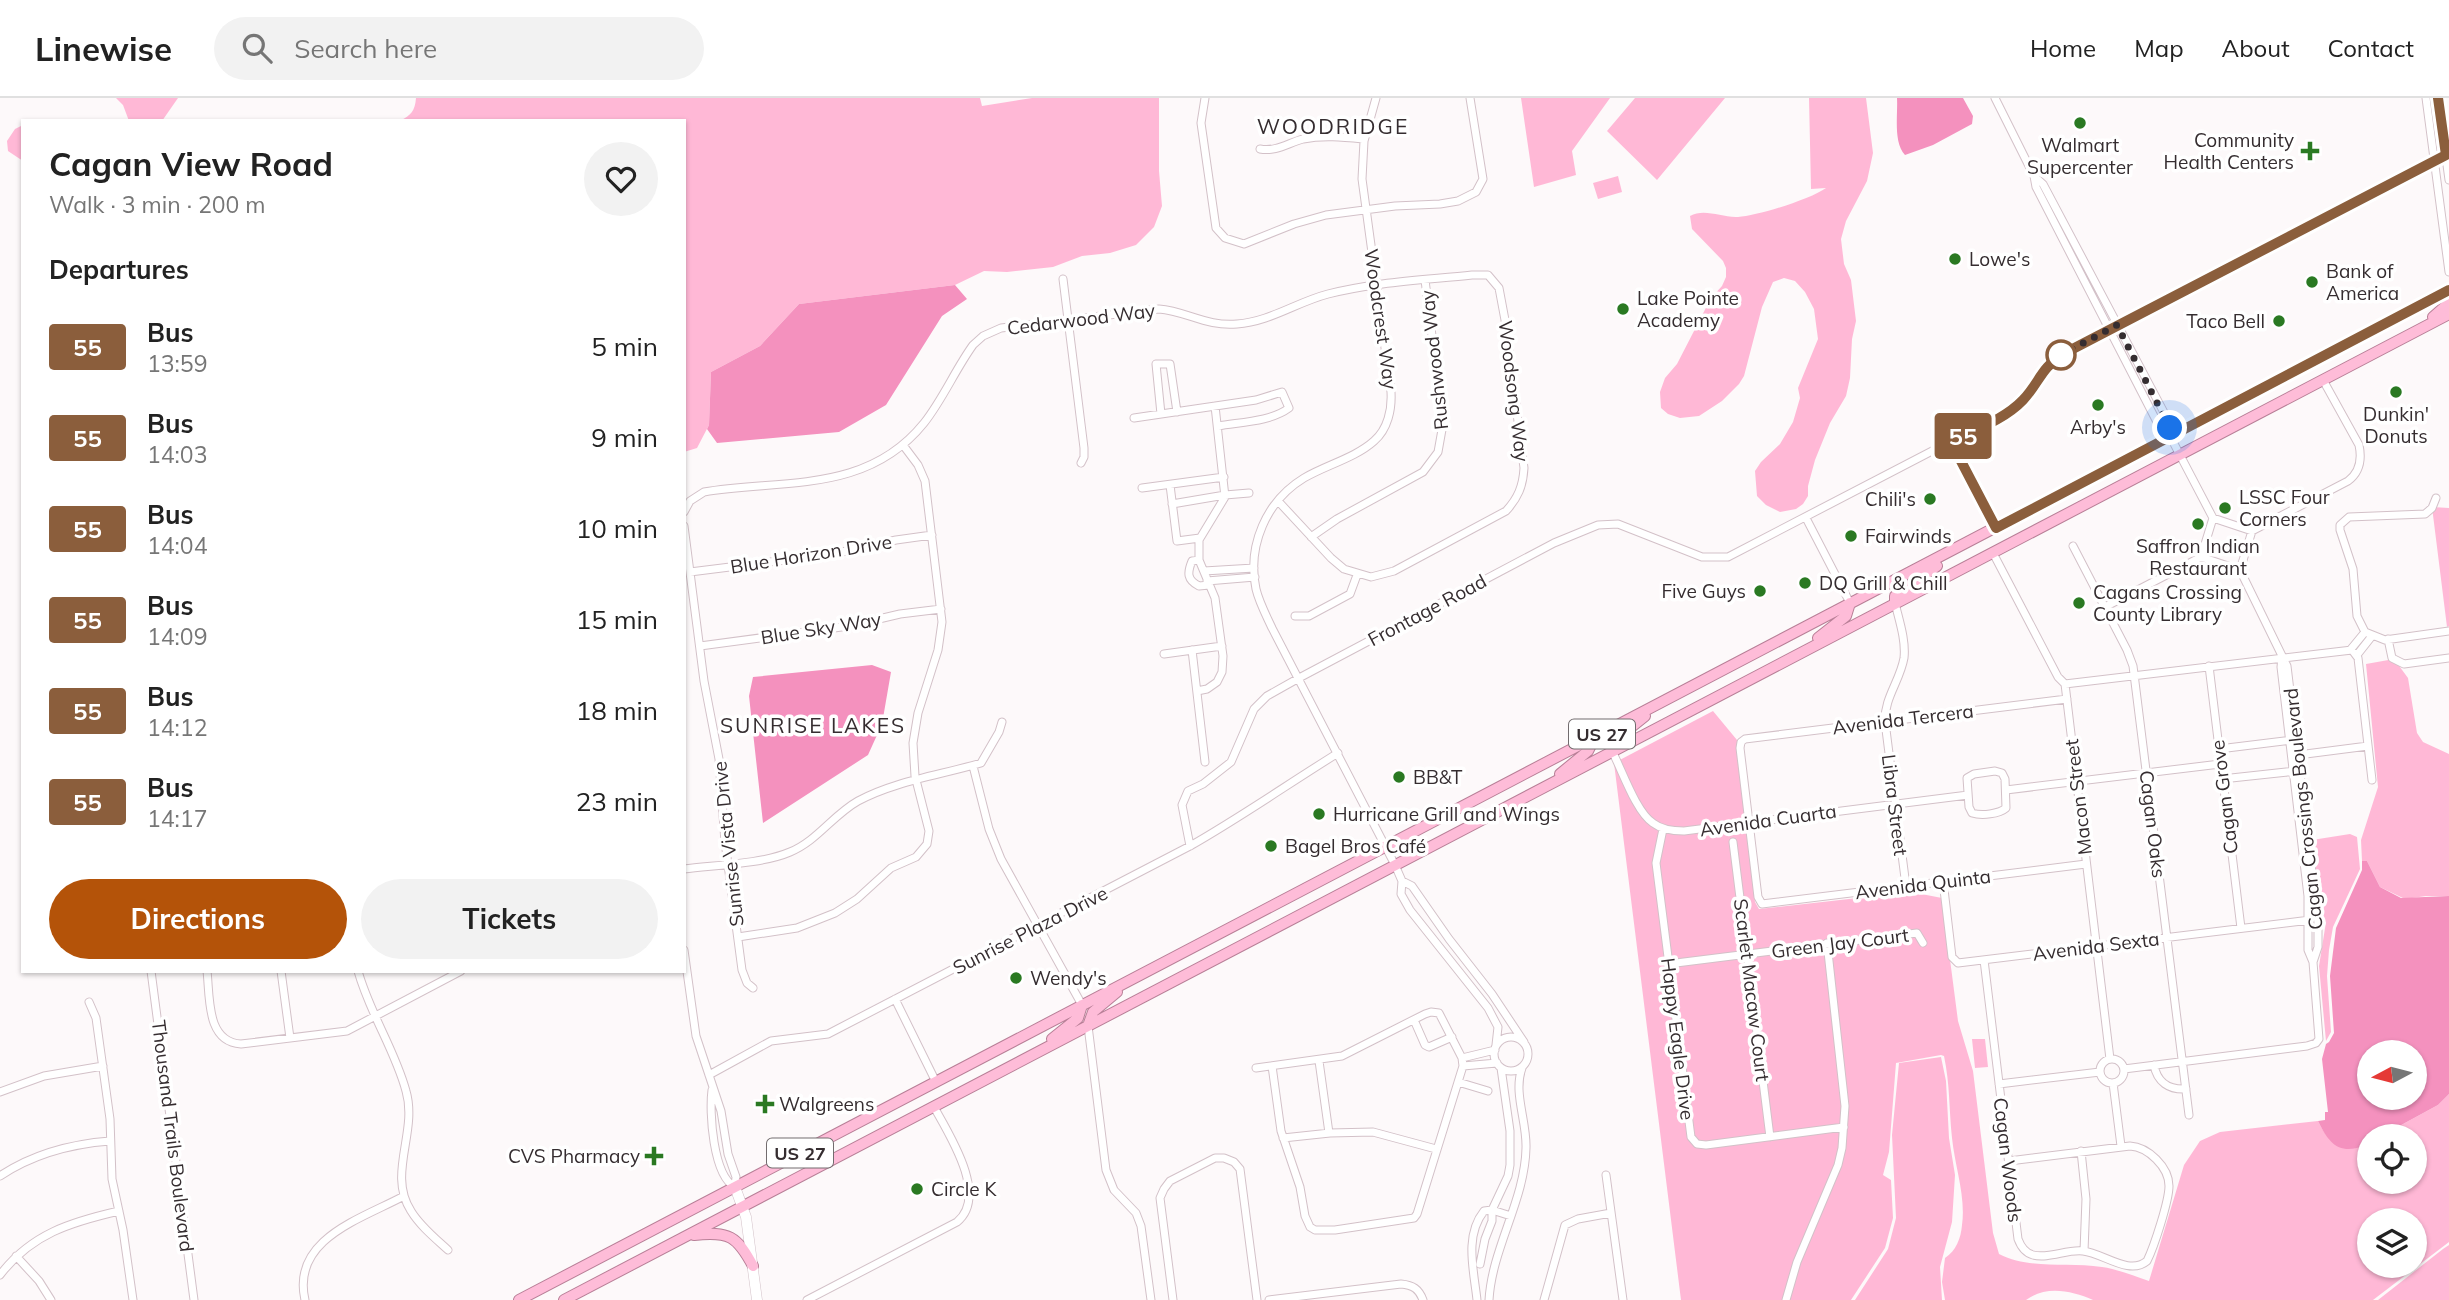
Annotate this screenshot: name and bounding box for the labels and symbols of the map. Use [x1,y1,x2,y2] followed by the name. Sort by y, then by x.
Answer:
[1257,113,1409,139] district label: WOODRIDGE
[2072,115,2088,131] marker: Walmart Supercenter
[2164,128,2294,174] place label: Community Health Centers
[2027,133,2133,179] place label: Walmart Supercenter
[2300,141,2320,161] marker: Community Health Centers
[1359,247,1403,391] street label: Woodcrest Way
[1969,247,2030,271] place label: Lowe's
[1947,251,1963,267] marker: Lowe's
[2326,259,2399,305] place label: Bank of America
[2304,274,2320,290] marker: Bank of America
[1637,286,1739,332] place label: Lake Pointe Academy
[1415,289,1453,431] street label: Rushwood Way
[1006,298,1156,340] street label: Cedarwood Way
[1615,301,1631,317] marker: Lake Pointe Academy
[2186,309,2265,333] place label: Taco Bell
[2271,313,2287,329] marker: Taco Bell
[1493,319,1535,463] street label: Woodsong Way
[2046,340,2076,370] unlabelled marker
[2388,384,2404,400] marker: Dunkin' Donuts
[2090,397,2106,413] marker: Arby's
[2363,402,2429,448] place label: Dunkin' Donuts
[2152,410,2187,445] your location
[1932,413,1994,459] line badge: 55
[2070,415,2126,439] place label: Arby's
[2239,485,2330,531] place label: LSSC Four Corners
[1865,487,1916,511] place label: Chili's
[1922,491,1938,507] marker: Chili's
[2217,500,2233,516] marker: LSSC Four Corners
[2190,516,2206,532] marker: Saffron Indian Restaurant
[1865,524,1952,548] place label: Fairwinds
[1843,528,1859,544] marker: Fairwinds
[729,529,893,579] street label: Blue Horizon Drive
[2136,534,2260,580] place label: Saffron Indian Restaurant
[1364,569,1490,651] street label: Frontage Road
[1819,571,1948,595] place label: DQ Grill & Chill
[1797,575,1813,591] marker: DQ Grill & Chill
[1661,579,1746,603] place label: Five Guys
[2093,580,2242,626] place label: Cagans Crossing County Library
[1752,583,1768,599] marker: Five Guys
[2071,595,2087,611] marker: Cagans Crossing County Library
[759,607,883,649] street label: Blue Sky Way
[2278,687,2328,931] street label: Cagan Crossings Boulevard
[1831,698,1975,740] street label: Avenida Tercera
[720,712,906,738] district label: SUNRISE LAKES
[1569,720,1635,748] road number: US 27
[2059,737,2097,856] street label: Macon Street
[2205,739,2243,855] street label: Cagan Grove
[1877,753,1913,857] street label: Libra Street
[707,760,749,928] street label: Sunrise Vista Drive
[1413,765,1463,789] place label: BB&T
[1391,769,1407,785] marker: BB&T
[2134,769,2172,879] street label: Cagan Oaks
[1698,799,1838,841] street label: Avenida Cuarta
[1333,802,1560,826] place label: Hurricane Grill and Wings
[1311,806,1327,822] marker: Hurricane Grill and Wings
[1285,834,1426,858] place label: Bagel Bros Café
[1263,838,1279,854] marker: Bagel Bros Café
[1854,864,1992,904] street label: Avenida Quinta
[949,881,1111,979] street label: Sunrise Plaza Drive
[1729,897,1775,1083] street label: Scarlet Macaw Court
[1770,923,1910,963] street label: Green Jay Court
[2031,926,2161,966] street label: Avenida Sexta
[1656,957,1700,1121] street label: Happy Eagle Drive
[1030,966,1107,990] place label: Wendy's
[1008,970,1024,986] marker: Wendy's
[147,1019,199,1253] street label: Thousand Trails Boulevard
[2357,1040,2427,1110] north arrow
[779,1092,874,1116] place label: Walgreens
[757,1096,773,1112] marker: Walgreens
[1988,1096,2028,1224] street label: Cagan Woods
[767,1138,833,1168] road number: US 27
[508,1144,640,1168] place label: CVS Pharmacy
[646,1148,662,1164] marker: CVS Pharmacy
[931,1177,998,1201] place label: Circle K
[909,1181,925,1197] marker: Circle K

